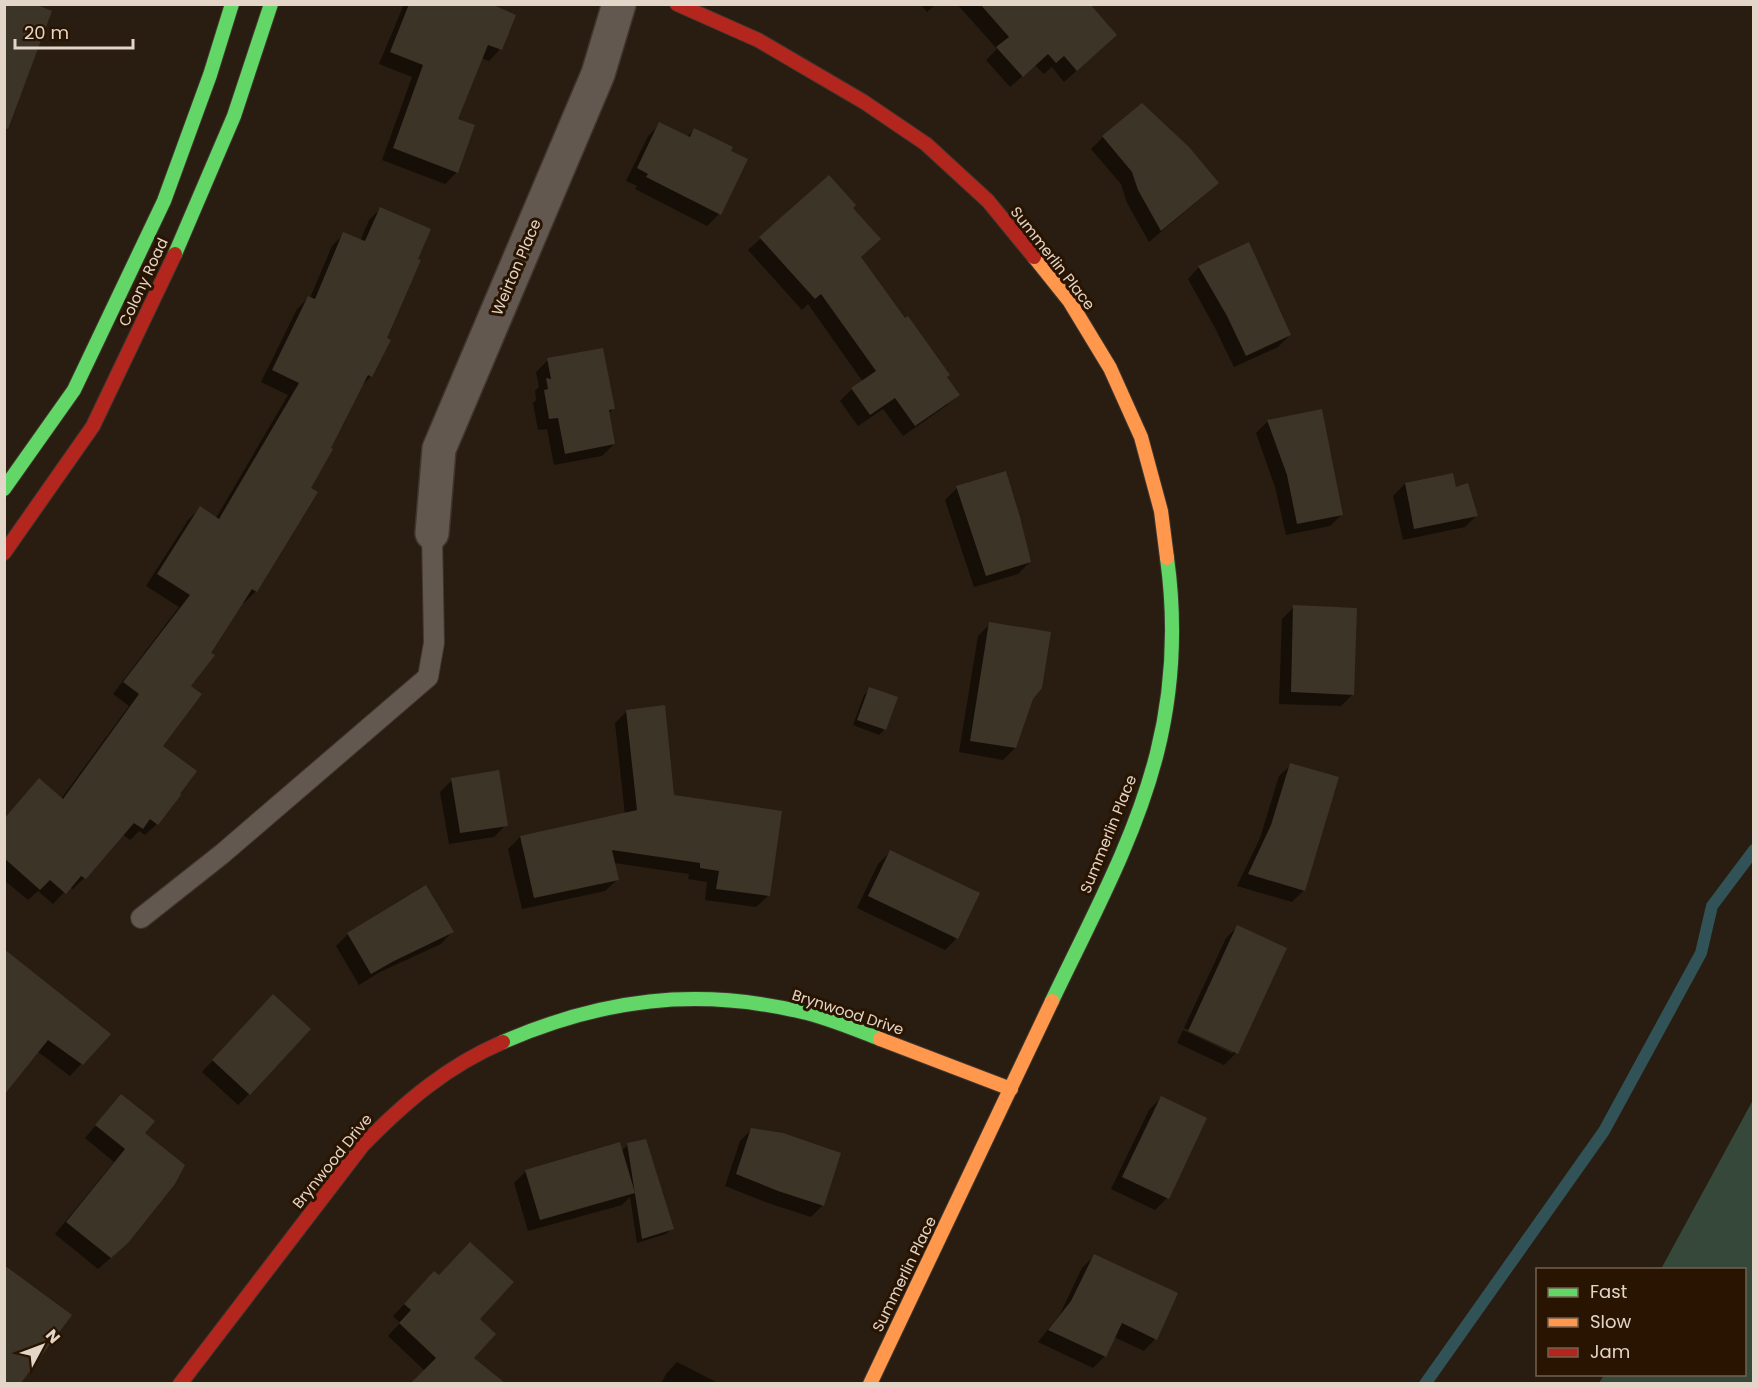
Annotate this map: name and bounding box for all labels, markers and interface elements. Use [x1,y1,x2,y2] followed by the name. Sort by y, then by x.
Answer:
[15,12,134,50] scale bar
[24,20,69,45] text: 20 m
[1006,202,1100,314] street label: Summerlin Place
[486,216,546,318] street label: Weirton Place
[113,234,173,330] street label: Colony Road
[1075,772,1141,896] street label: Summerlin Place
[790,984,906,1040] street label: Brynwood Drive
[287,1109,377,1213] street label: Brynwood Drive
[867,1213,941,1335] street label: Summerlin Place
[1536,1268,1746,1376] legend
[1590,1279,1627,1304] text: Fast
[1590,1309,1632,1334] text: Slow
[12,1316,72,1376] north arrow
[40,1324,66,1349] text: N
[1590,1339,1630,1364] text: Jam

